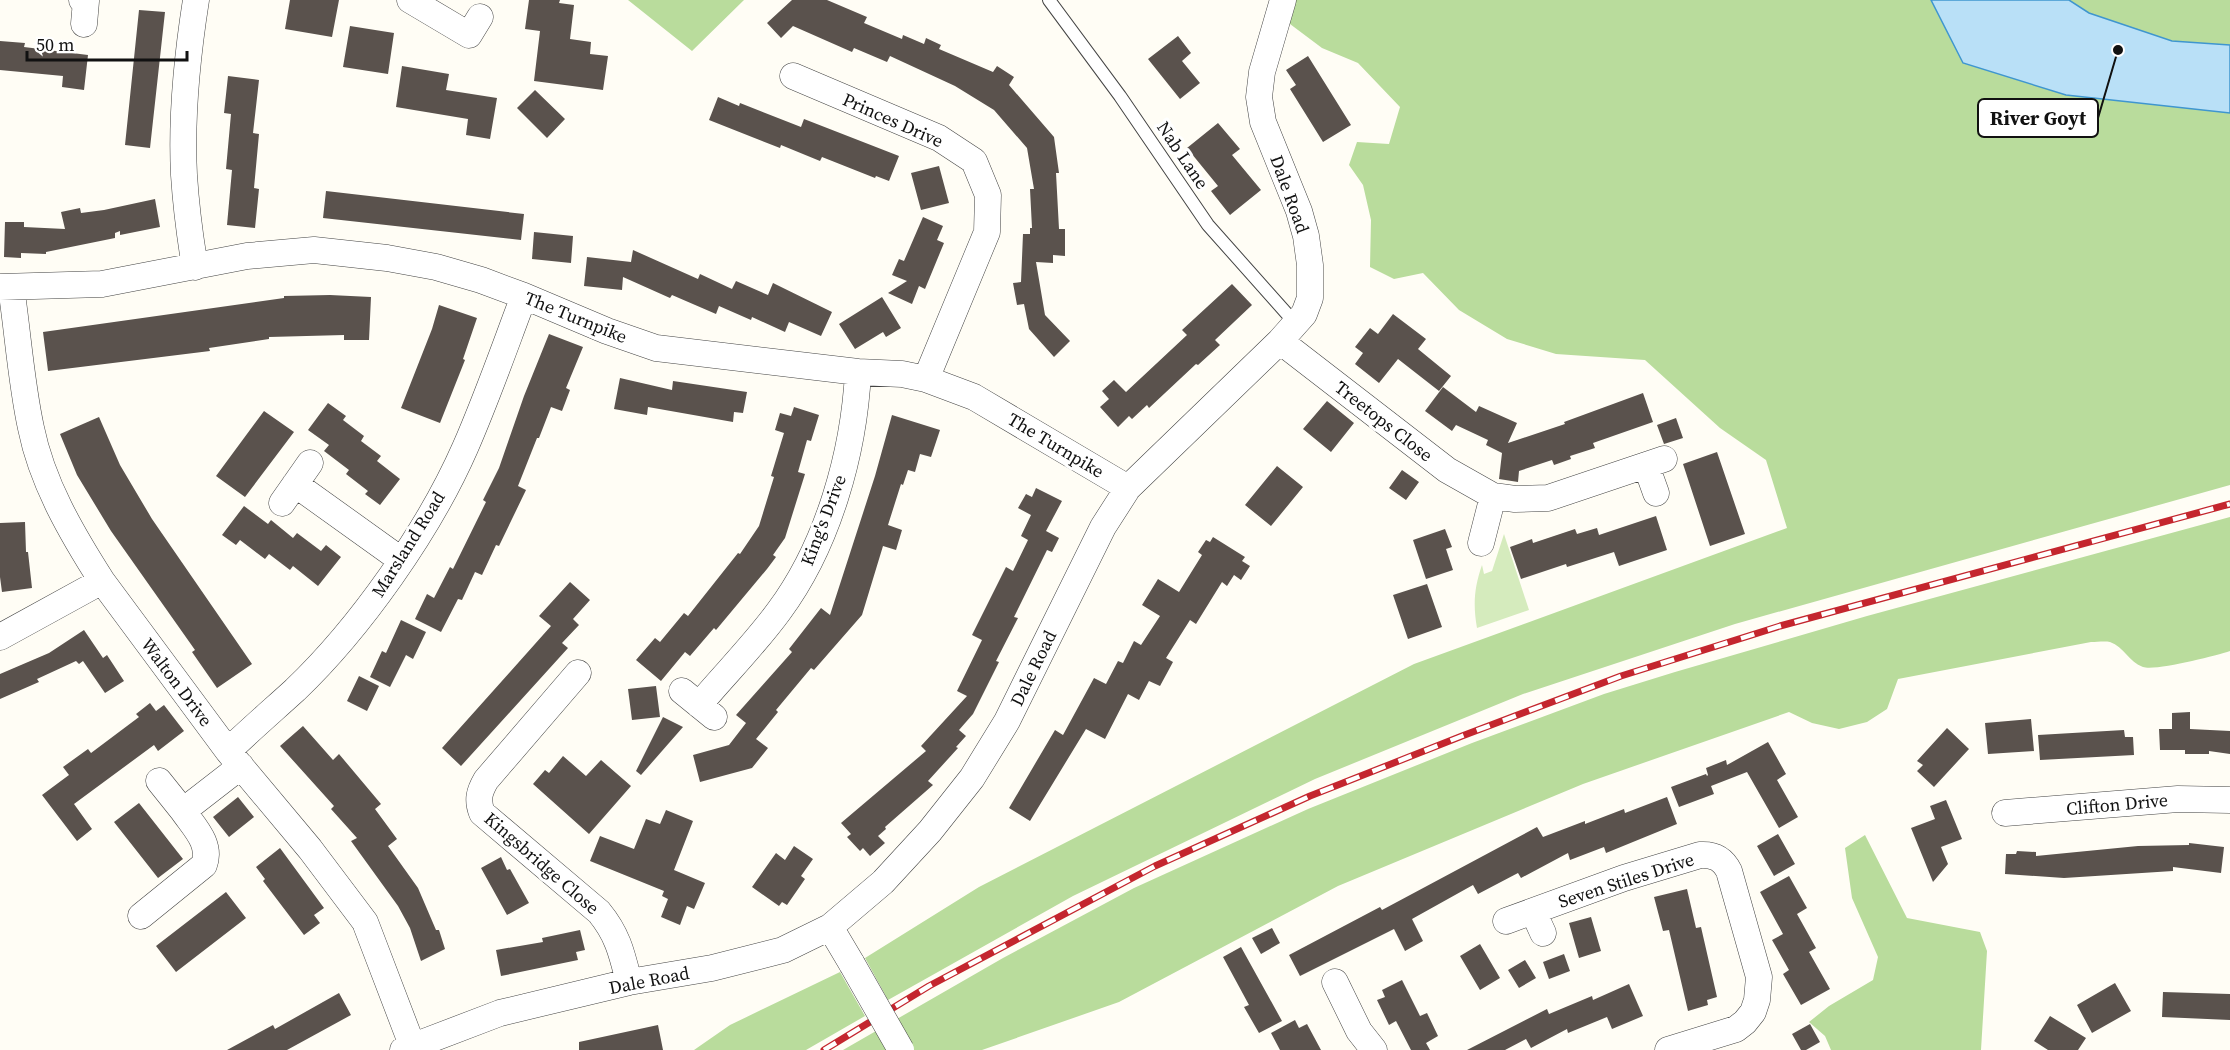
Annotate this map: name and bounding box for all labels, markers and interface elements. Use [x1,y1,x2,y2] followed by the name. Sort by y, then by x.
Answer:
[27,24,188,62] scale bar
[36,32,74,57] text: 50 m
[839,87,947,153] street label: Princes Drive
[1978,99,2098,137] callout: River Goyt
[1990,104,2087,132] text: River Goyt
[1151,116,1215,194] street label: Nab Lane
[1264,151,1316,237] street label: Dale Road
[521,285,631,349] street label: The Turnpike
[1330,375,1438,467] street label: Treetops Close
[1003,406,1109,484] street label: The Turnpike
[794,471,852,569] street label: King's Drive
[366,486,450,602] street label: Marsland Road
[1004,626,1062,710] street label: Dale Road
[135,633,219,731] street label: Walton Drive
[2065,787,2169,821] street label: Clifton Drive
[479,806,605,920] street label: Kingsbridge Close
[1555,846,1697,914] street label: Seven Stiles Drive
[607,960,691,1000] street label: Dale Road

